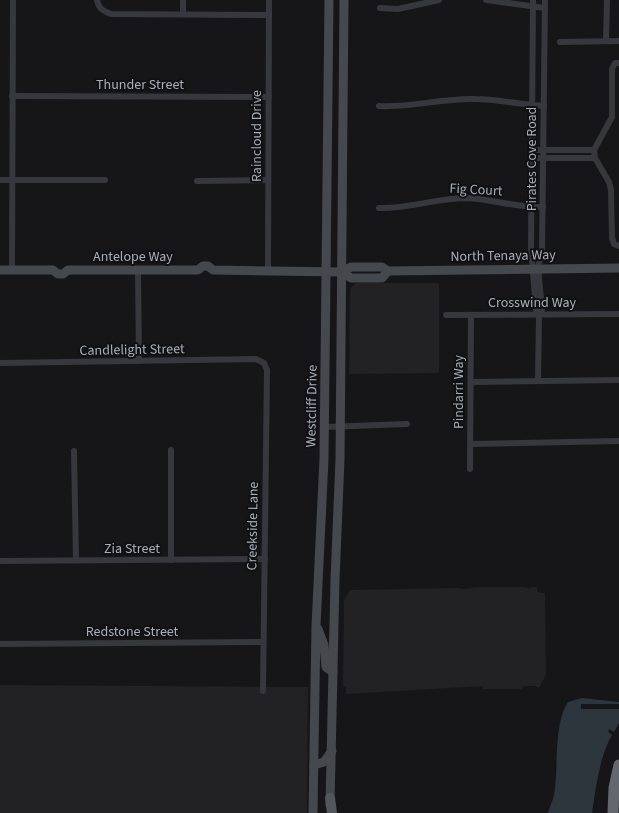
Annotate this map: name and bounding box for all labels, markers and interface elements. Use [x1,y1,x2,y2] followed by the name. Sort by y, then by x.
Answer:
[96,75,184,95] street label: Thunder Street
[247,90,267,182] street label: Raincloud Drive
[522,107,542,211] street label: Pirates Cove Road
[449,179,503,201] street label: Fig Court
[450,245,556,267] street label: North Tenaya Way
[93,247,173,267] street label: Antelope Way
[488,293,577,313] street label: Crosswind Way
[79,339,185,361] street label: Candlelight Street
[449,354,469,429] street label: Pindarri Way
[301,364,323,448] street label: Westcliff Drive
[242,481,264,571] street label: Creekside Lane
[104,539,160,559] street label: Zia Street
[86,622,179,642] street label: Redstone Street

